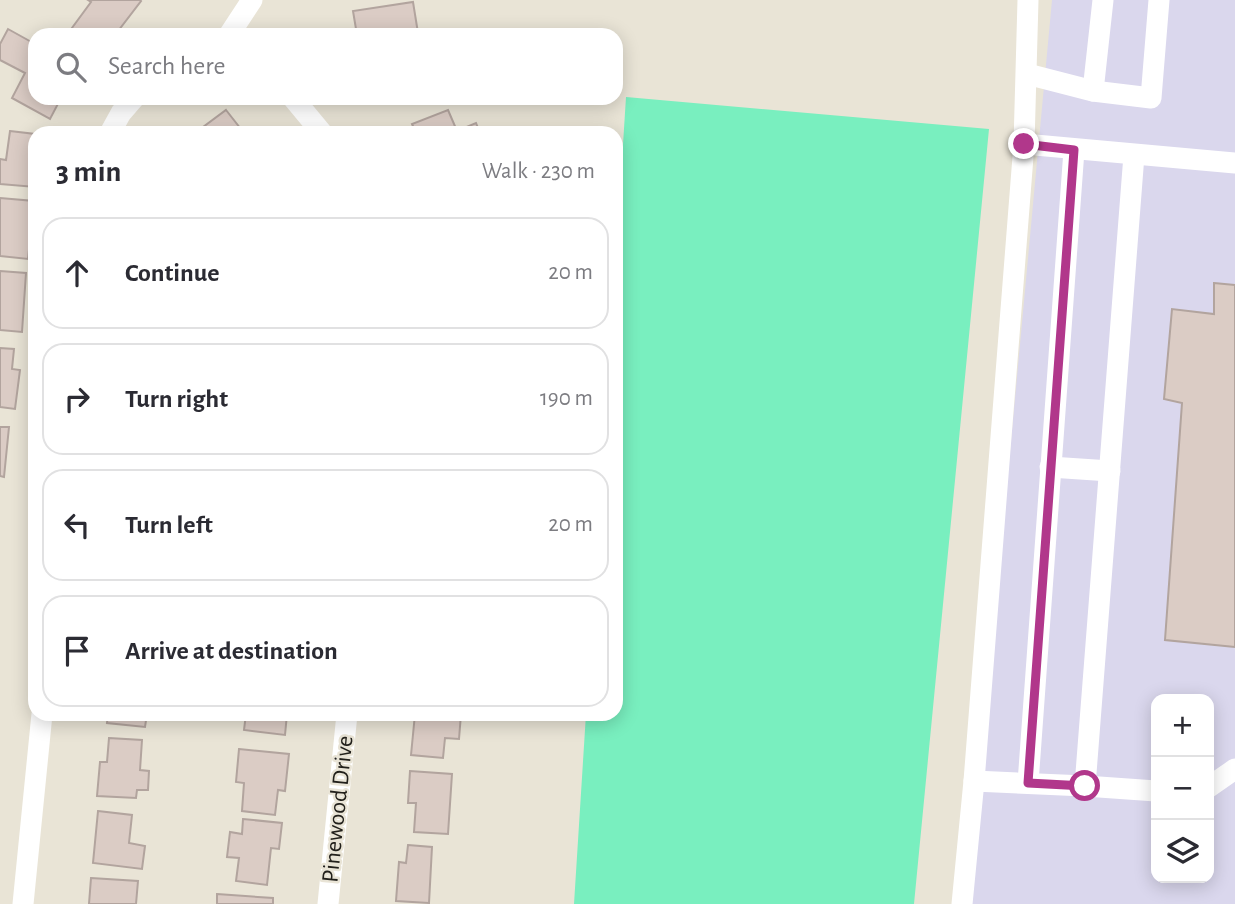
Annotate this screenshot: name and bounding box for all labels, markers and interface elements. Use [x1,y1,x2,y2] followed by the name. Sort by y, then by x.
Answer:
[28,28,623,105] search box
[52,48,90,86] icon: search
[108,53,226,79] text: Search here
[1008,128,1039,159] route end
[56,157,121,187] text: 3 min
[482,160,595,183] text: Walk · 230 m
[58,254,96,292] icon: ahead
[125,260,220,286] text: Continue
[548,261,593,284] text: 20 m
[58,380,96,418] icon: right
[125,386,228,412] text: Turn right
[540,387,593,410] text: 190 m
[58,506,96,544] icon: left
[125,512,213,538] text: Turn left
[548,513,593,536] text: 20 m
[58,632,96,670] icon: arrive
[125,638,338,664] text: Arrive at destination
[1151,694,1214,883] map controls
[1151,694,1214,757] button: +
[318,735,358,884] street label: Pinewood Drive
[1151,757,1214,820] button: −
[1069,770,1100,801] route start
[1151,820,1214,883] button: layers

